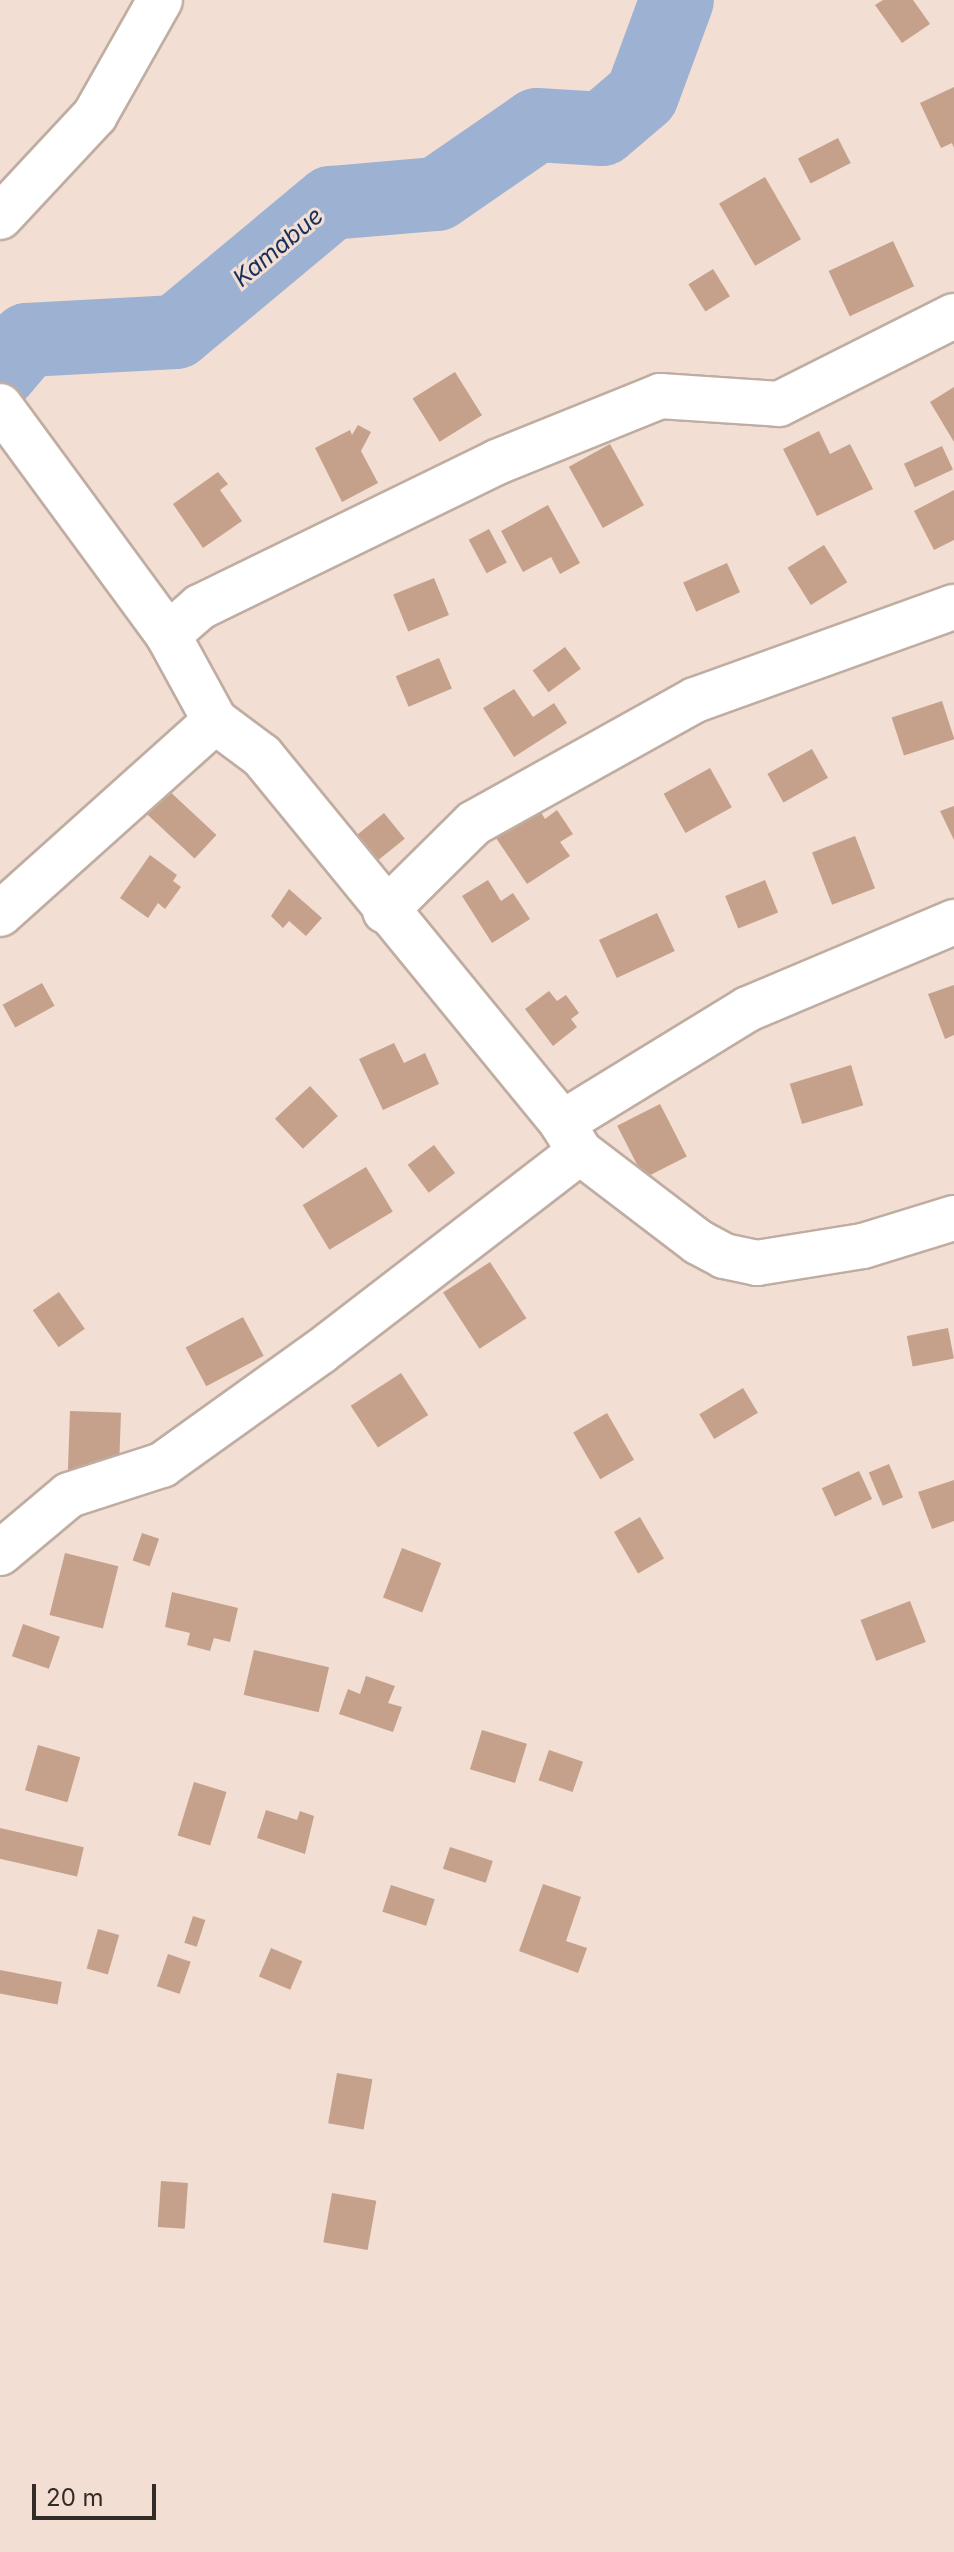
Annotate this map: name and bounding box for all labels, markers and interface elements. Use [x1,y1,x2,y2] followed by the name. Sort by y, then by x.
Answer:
[227,201,329,293] water label: Kamabue
[36,2468,160,2518] scale bar
[46,2483,104,2512] text: 20 m

